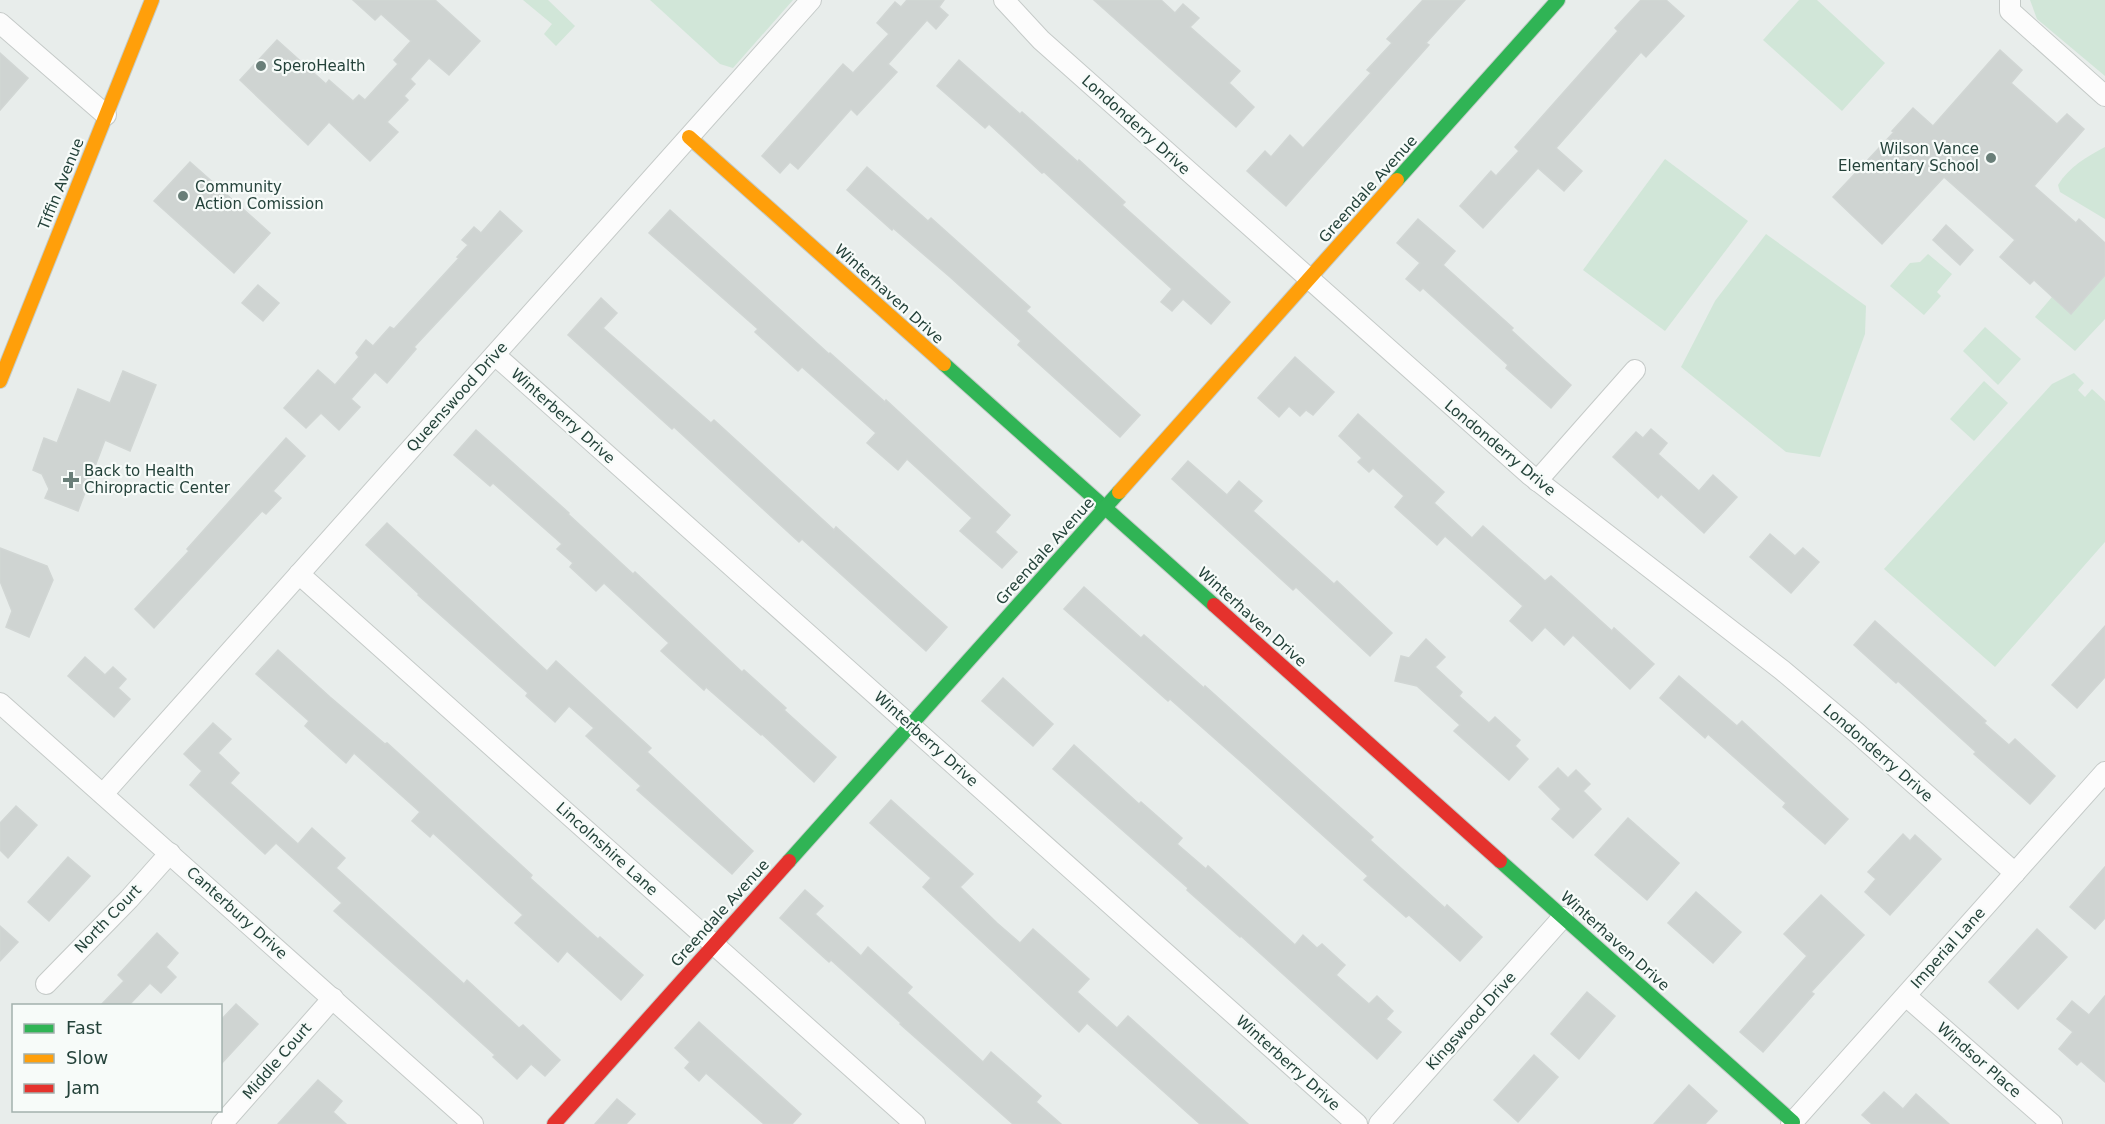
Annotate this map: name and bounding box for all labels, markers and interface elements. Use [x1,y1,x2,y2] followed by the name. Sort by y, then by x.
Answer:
[273,57,366,75] place label: SperoHealth
[254,59,268,73] marker: SperoHealth
[1078,72,1194,178] street label: Londonderry Drive
[1315,132,1421,246] street label: Greendale Avenue
[34,135,88,233] street label: Tiffin Avenue
[1838,140,1979,175] place label: Wilson Vance Elementary School
[1984,151,1998,165] marker: Wilson Vance Elementary School
[195,178,324,213] place label: Community Action Comission
[176,189,190,203] marker: Community Action Comission
[831,240,947,348] street label: Winterhaven Drive
[403,338,511,456] street label: Queenswood Drive
[507,365,619,467] street label: Winterberry Drive
[1441,396,1559,500] street label: Londonderry Drive
[84,462,231,497] place label: Back to Health Chiropractic Center
[62,471,80,489] marker: Back to Health Chiropractic Center
[992,494,1098,608] street label: Greendale Avenue
[1194,563,1310,671] street label: Winterhaven Drive
[870,688,982,790] street label: Winterberry Drive
[1819,700,1937,806] street label: Londonderry Drive
[552,799,662,899] street label: Lincolnshire Lane
[667,856,773,970] street label: Greendale Avenue
[183,863,291,963] street label: Canterbury Drive
[71,881,145,957] street label: North Court
[1557,887,1673,995] street label: Winterhaven Drive
[1907,904,1989,992] street label: Imperial Lane
[1422,968,1520,1074] street label: Kingswood Drive
[12,1004,222,1112] legend
[1232,1012,1344,1114] street label: Winterberry Drive
[66,1017,102,1038] text: Fast
[239,1019,315,1103] street label: Middle Court
[1933,1019,2025,1101] street label: Windsor Place
[66,1047,108,1068] text: Slow
[65,1077,100,1098] text: Jam

